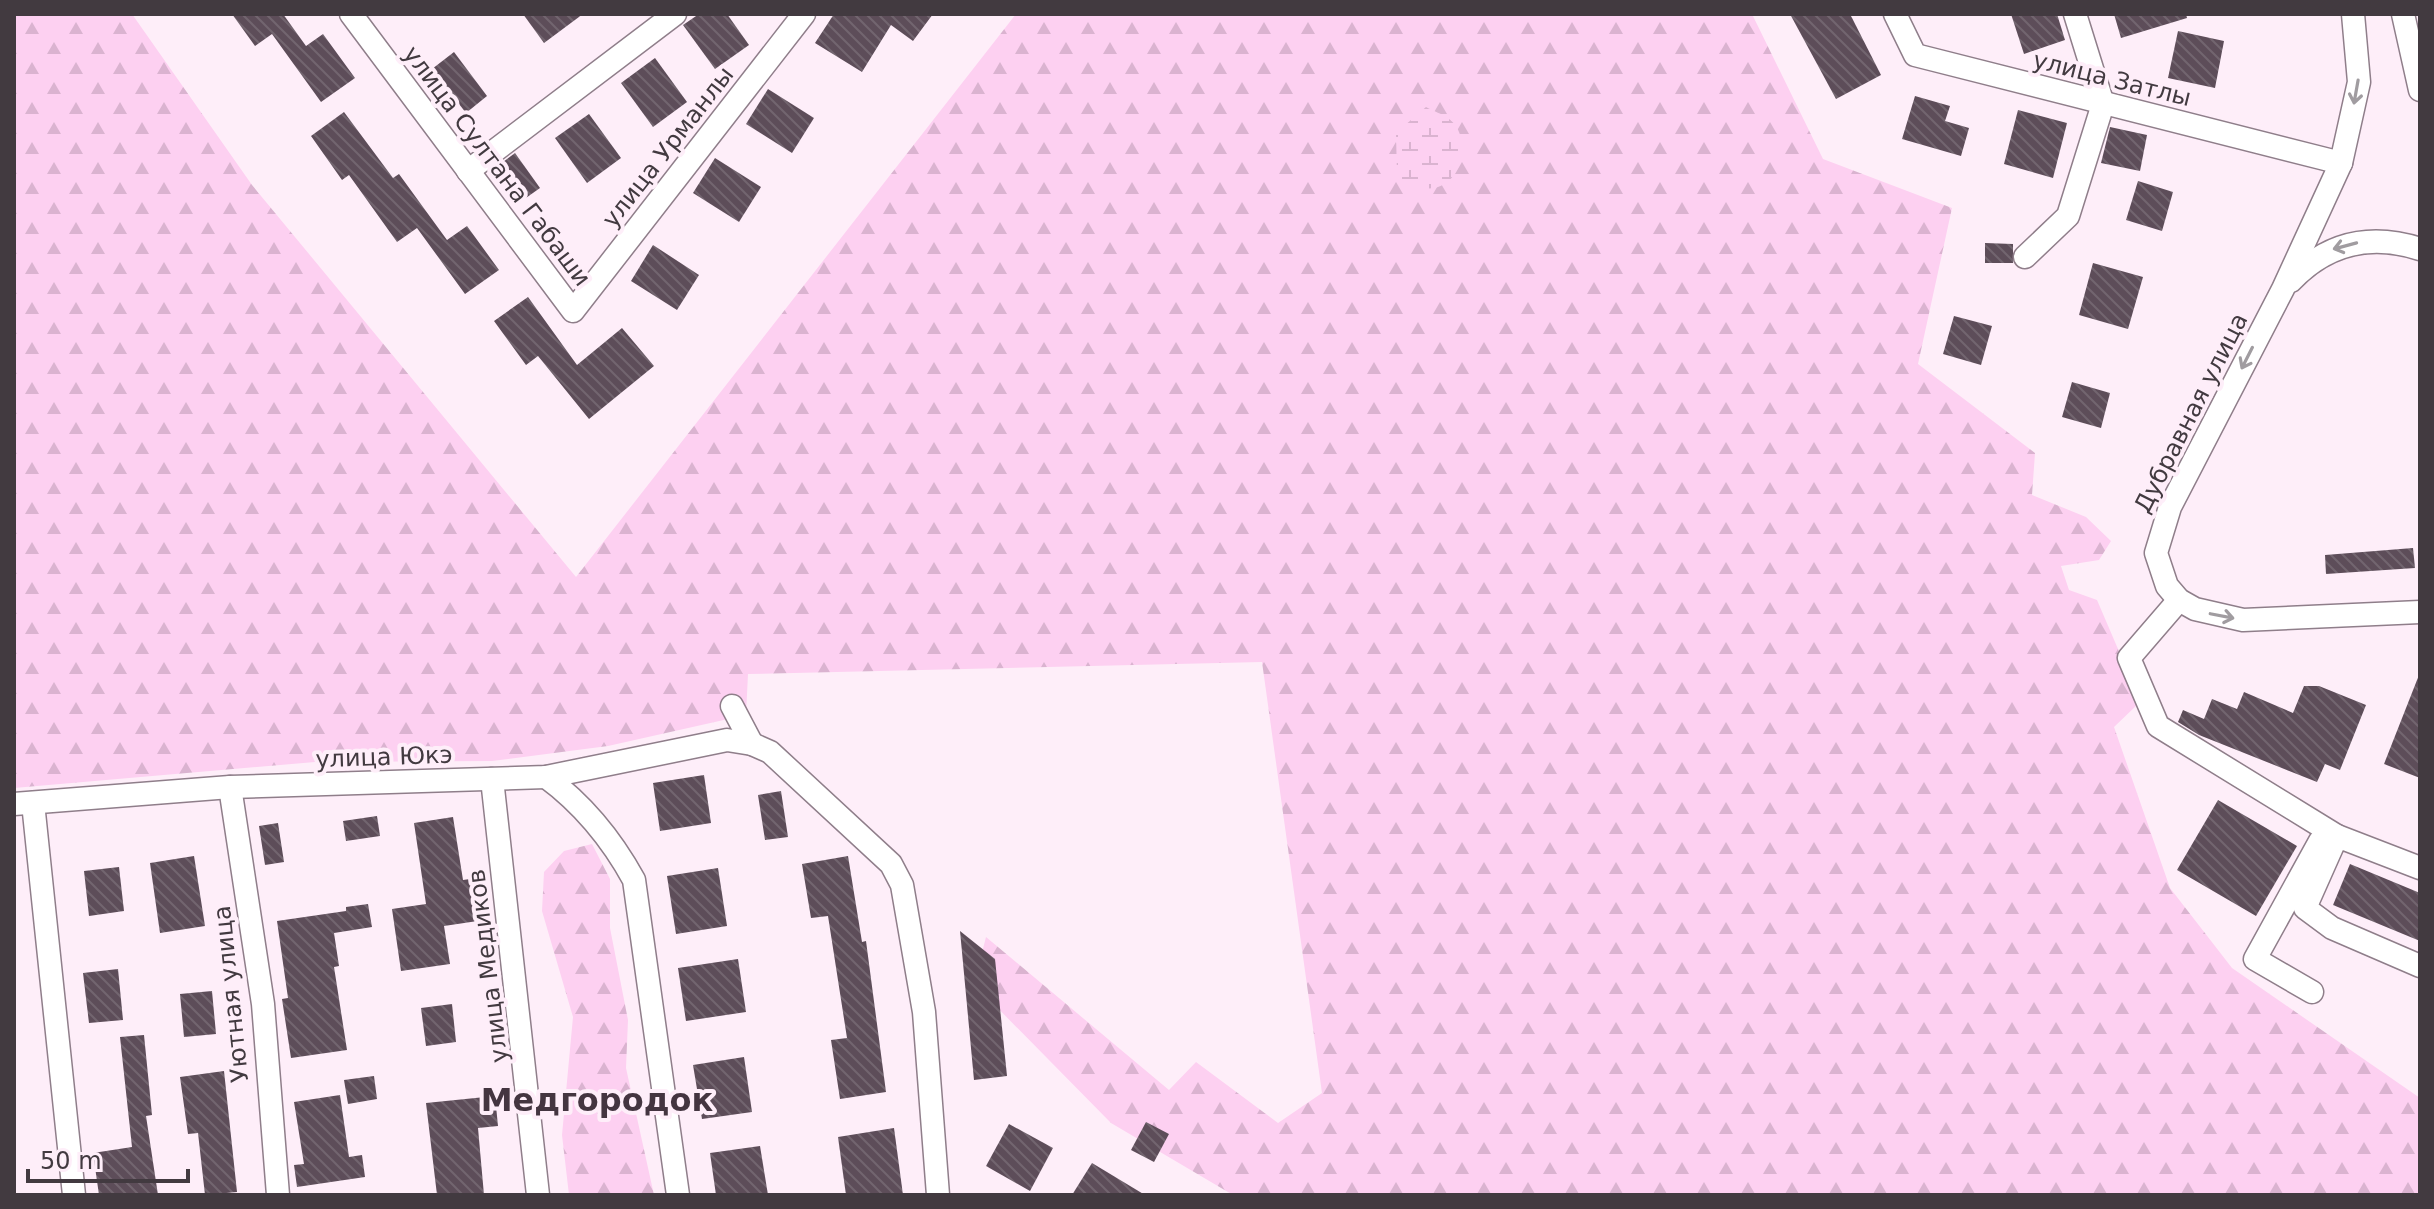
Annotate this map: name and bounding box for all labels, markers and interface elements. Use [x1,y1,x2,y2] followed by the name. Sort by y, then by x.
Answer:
[398,40,596,292] street label: улица Султана Габаши
[2030,46,2194,112] street label: улица Затлы
[596,61,740,233] street label: улица Урманлы
[2348,78,2363,104] one-way arrow
[2332,239,2358,254] one-way arrow
[2128,308,2254,518] street label: Дубравная улица
[2239,346,2255,369] one-way arrow
[2209,609,2234,624] one-way arrow
[315,741,453,773] street label: улица Юкэ
[462,868,514,1064] street label: улица Медиков
[208,904,254,1084] street label: Уютная улица
[481,1081,714,1119] district label: Медгородок
[28,1133,188,1183] scale bar
[40,1147,102,1175] text: 50 m

